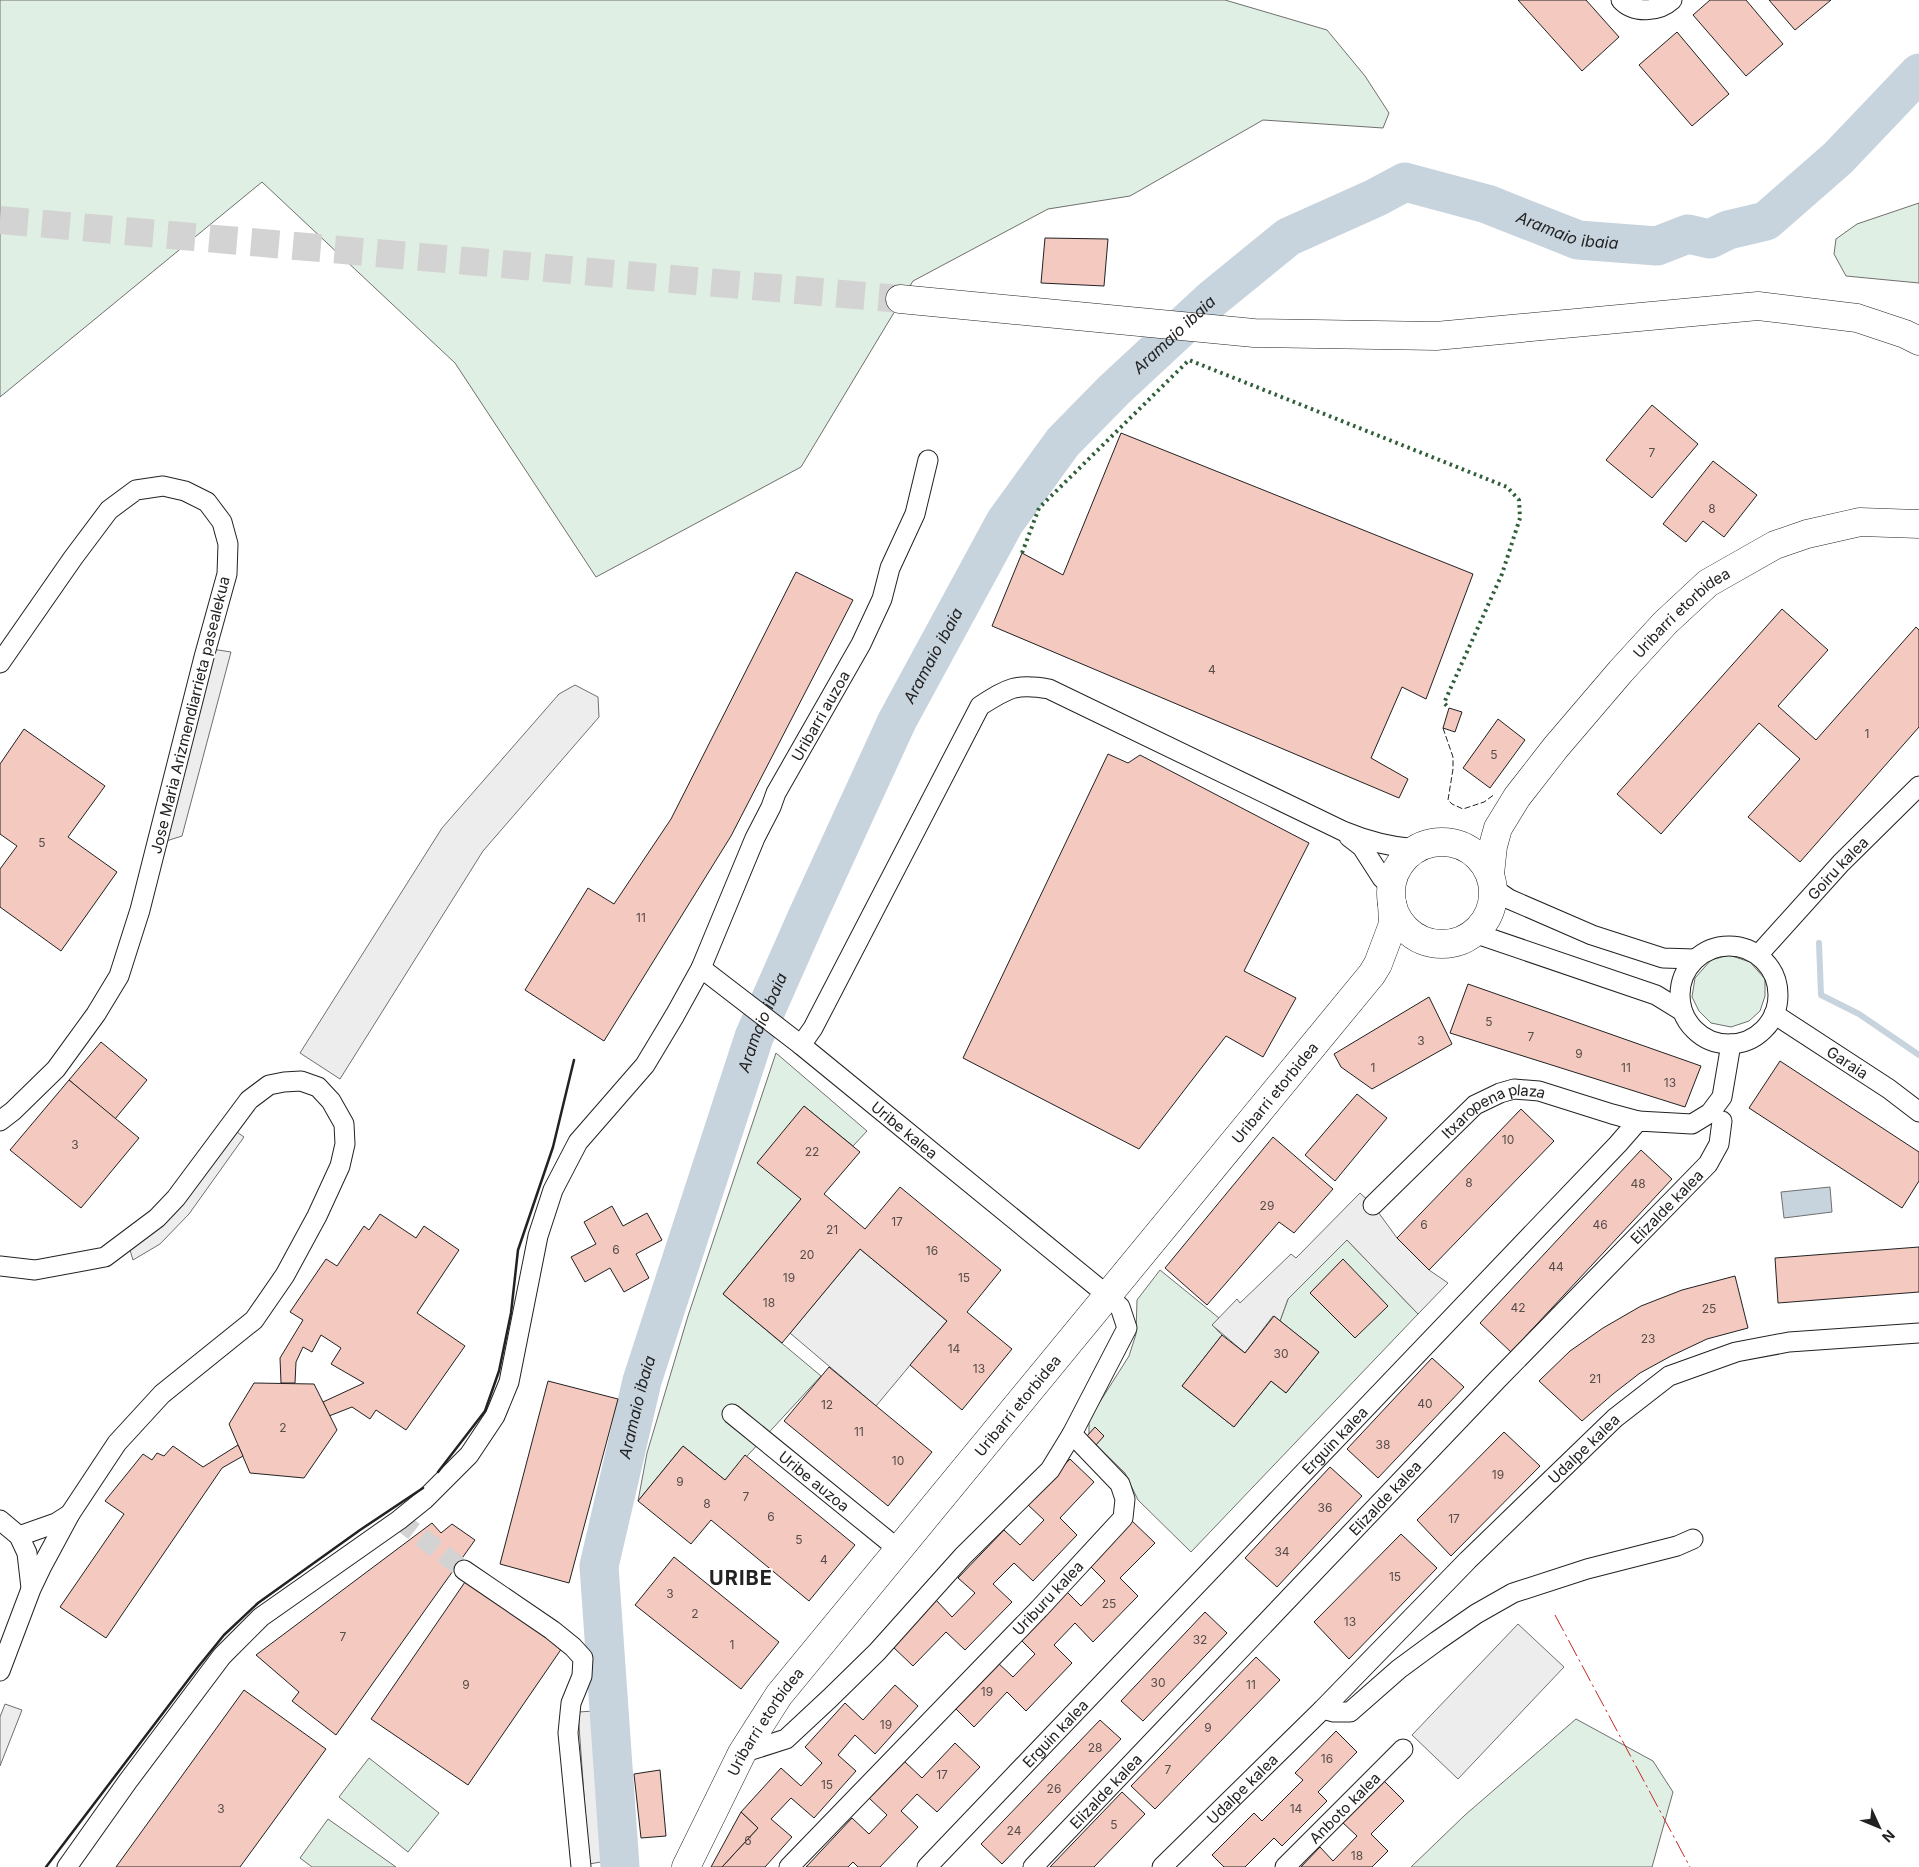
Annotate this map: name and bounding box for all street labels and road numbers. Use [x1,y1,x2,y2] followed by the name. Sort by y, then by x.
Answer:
[1628,563,1733,662] street label: Uribarri etorbidea
[146,574,234,856] street label: Jose Maria Arizmendiarrieta pasealekua
[787,667,853,764] street label: Uribarri auzoa
[1803,832,1872,904] street label: Goiru kalea
[1227,1038,1322,1147] street label: Uribarri etorbidea
[1823,1042,1872,1083] street label: Garaia
[1437,1079,1548,1142] street label: Itxaropena plaza
[867,1097,942,1162] street label: Uribe kalea
[1626,1165,1707,1248] street label: Elizalde kalea
[970,1351,1065,1460] street label: Uribarri etorbidea
[1298,1402,1371,1478] street label: Erguin kalea
[1544,1410,1623,1487] street label: Udalpe kalea
[775,1446,854,1515] street label: Uribe auzoa
[1345,1456,1425,1539] street label: Elizalde kalea
[1009,1557,1087,1639] street label: Uriburu kalea
[723,1663,807,1779] street label: Uribarri etorbidea
[1018,1695,1092,1771] street label: Erguin kalea
[1065,1749,1146,1832] street label: Elizalde kalea
[1202,1749,1282,1828] street label: Udalpe kalea
[1305,1768,1384,1847] street label: Anboto kalea

